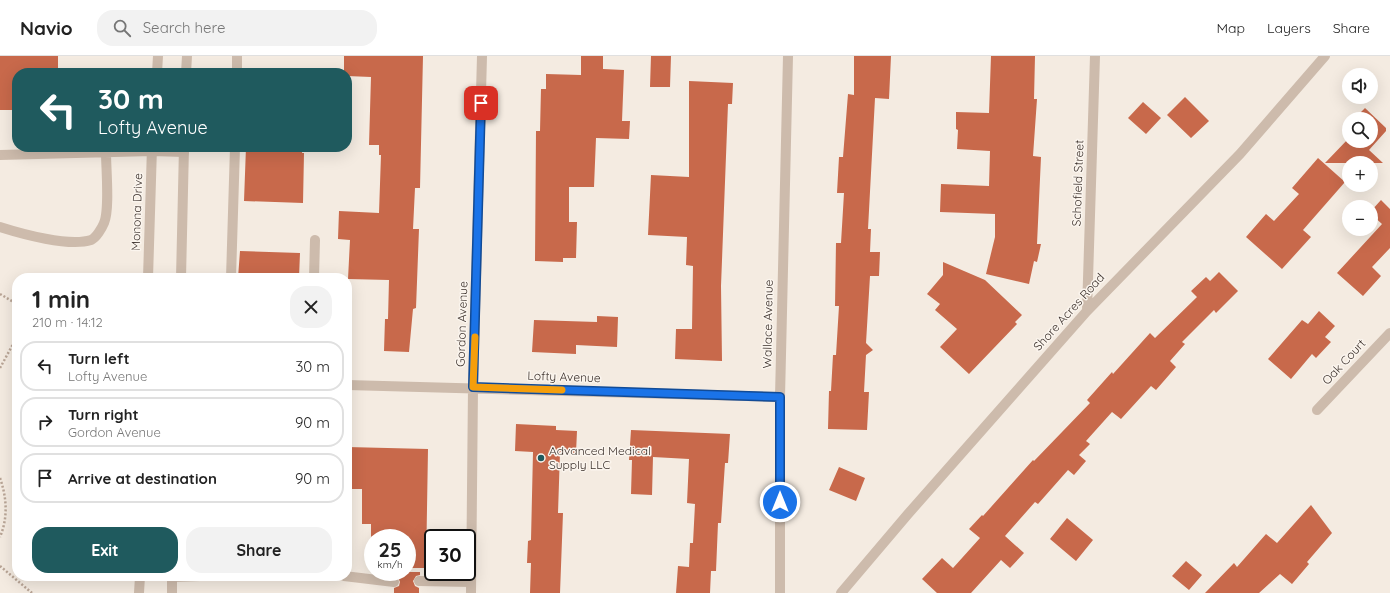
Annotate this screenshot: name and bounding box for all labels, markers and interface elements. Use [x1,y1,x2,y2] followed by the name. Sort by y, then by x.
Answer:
[97,10,377,46] search box
[20,16,73,40] text: Navio
[111,17,133,39] icon: search
[143,18,226,37] text: Search here
[1216,19,1245,37] text: Map
[1267,19,1311,37] text: Layers
[1333,19,1370,37] text: Share
[1342,68,1378,236] map controls
[1342,68,1378,104] button: sound
[98,81,164,116] text: 30 m
[32,84,84,136] icon: left
[464,86,498,120] pin
[470,92,492,114] icon: arrive
[1342,112,1378,148] button: search
[98,116,208,139] text: Lofty Avenue
[1068,139,1087,227] street label: Schofield Street
[1342,156,1378,192] button: +
[128,173,145,251] street label: Monona Drive
[1342,200,1378,236] button: −
[1030,270,1107,353] street label: Shore Acres Road
[759,279,776,369] street label: Wallace Avenue
[453,281,470,367] street label: Gordon Avenue
[32,284,90,314] text: 1 min
[290,286,332,328] button: close
[32,314,103,330] text: 210 m · 14:12
[1319,336,1368,388] street label: Oak Court
[68,349,130,368] text: Turn left
[34,355,56,377] icon: left
[295,357,330,376] text: 30 m
[68,368,147,384] text: Lofty Avenue
[527,368,601,385] street label: Lofty Avenue
[68,405,139,424] text: Turn right
[34,411,56,433] icon: right
[295,413,330,432] text: 90 m
[68,424,161,440] text: Gordon Avenue
[549,443,651,472] place label: Advanced Medical Supply LLC
[536,453,546,463] marker: Advanced Medical Supply LLC
[34,467,56,489] icon: arrive
[68,469,217,488] text: Arrive at destination
[295,469,330,488] text: 90 m
[759,481,801,523] position arrow
[32,527,178,573] button: Exit
[186,527,332,573] button: Share
[424,529,476,581] speed limit sign: 30
[379,537,401,562] text: 25
[377,558,403,571] text: km/h

